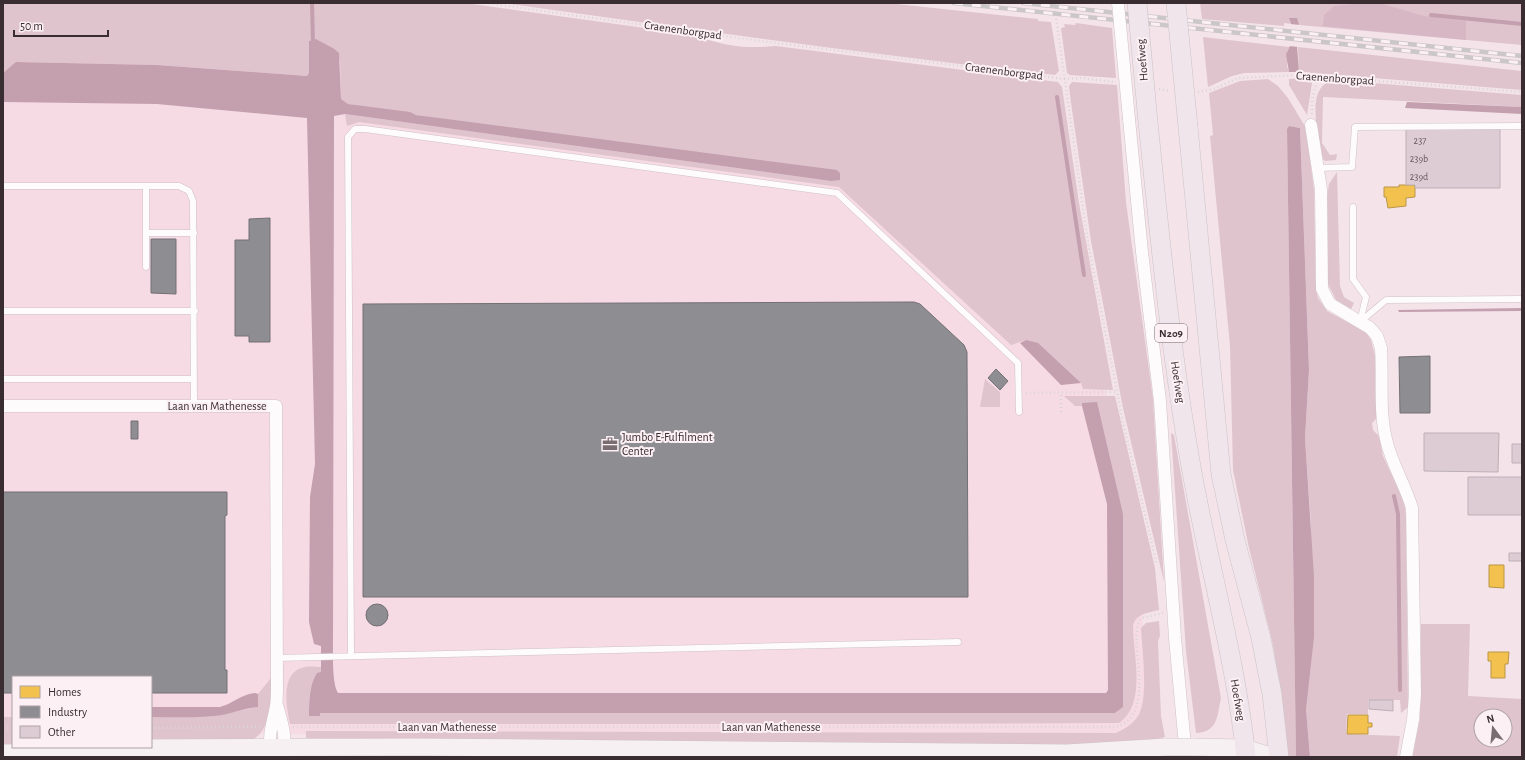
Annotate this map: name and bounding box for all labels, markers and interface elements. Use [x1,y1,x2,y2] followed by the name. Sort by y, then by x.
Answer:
[14,12,108,38] scale bar
[643,19,723,41] street label: Craenenborgpad
[20,20,43,32] text: 50 m
[1134,38,1150,82] street label: Hoefweg
[964,60,1044,82] street label: Craenenborgpad
[1296,69,1374,87] street label: Craenenborgpad
[1414,136,1426,146] house number: 237
[1410,154,1428,164] house number: 239b
[1410,172,1428,182] house number: 239d
[1155,324,1187,342] road number: N209
[1169,360,1187,404] street label: Hoefweg
[167,400,267,412] street label: Laan van Mathenesse
[622,431,713,457] place label: Jumbo E-Fulfilment Center
[601,435,619,453] office icon: Jumbo E-Fulfilment Center
[12,676,152,748] legend
[1228,678,1248,722] street label: Hoefweg
[48,686,81,698] text: Homes
[48,706,87,719] text: Industry
[1473,708,1513,748] north arrow
[1485,713,1496,725] text: N
[397,721,497,733] street label: Laan van Mathenesse
[721,721,821,733] street label: Laan van Mathenesse
[48,726,75,738] text: Other

